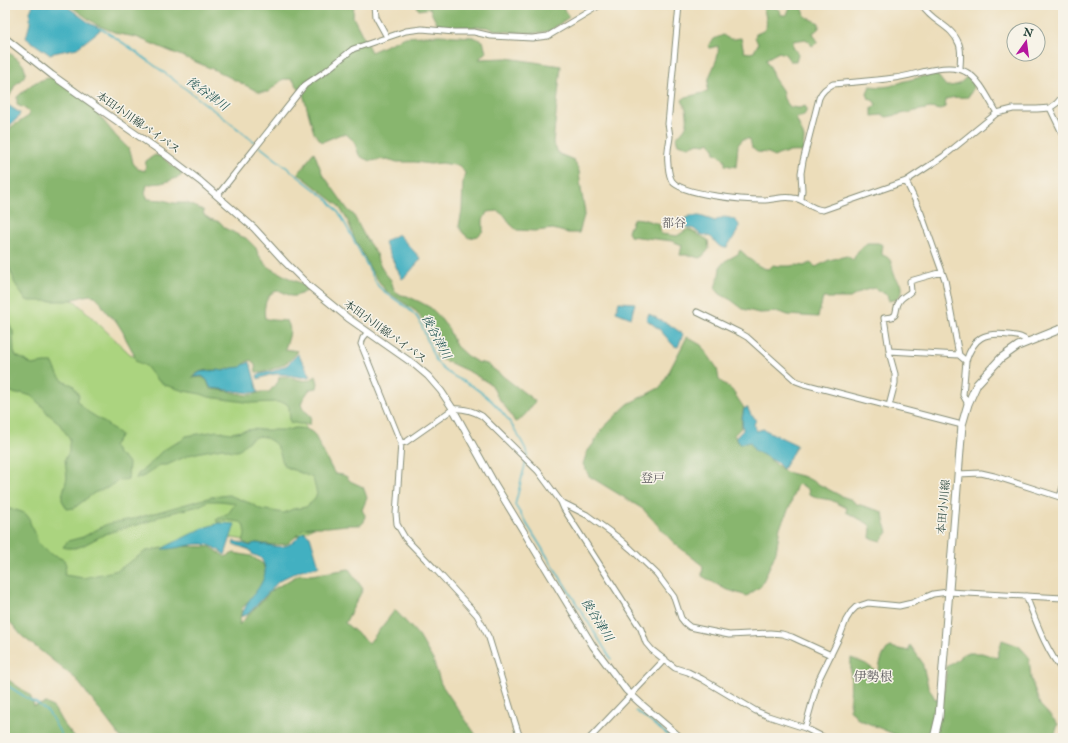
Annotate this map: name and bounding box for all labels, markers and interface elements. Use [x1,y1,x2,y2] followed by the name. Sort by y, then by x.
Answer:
[1006,22,1046,62] north arrow
[1021,25,1035,41] text: N
[183,74,232,115] water label: 後谷津川
[94,89,182,157] street label: 本田小川線バイパス
[662,216,686,231] district label: 都谷
[341,297,429,367] street label: 本田小川線バイパス
[418,312,455,363] water label: 後谷津川
[641,471,665,486] district label: 登戸
[935,479,953,535] street label: 本田小川線
[578,596,617,646] water label: 後谷津川
[853,669,893,686] district label: 伊勢根

